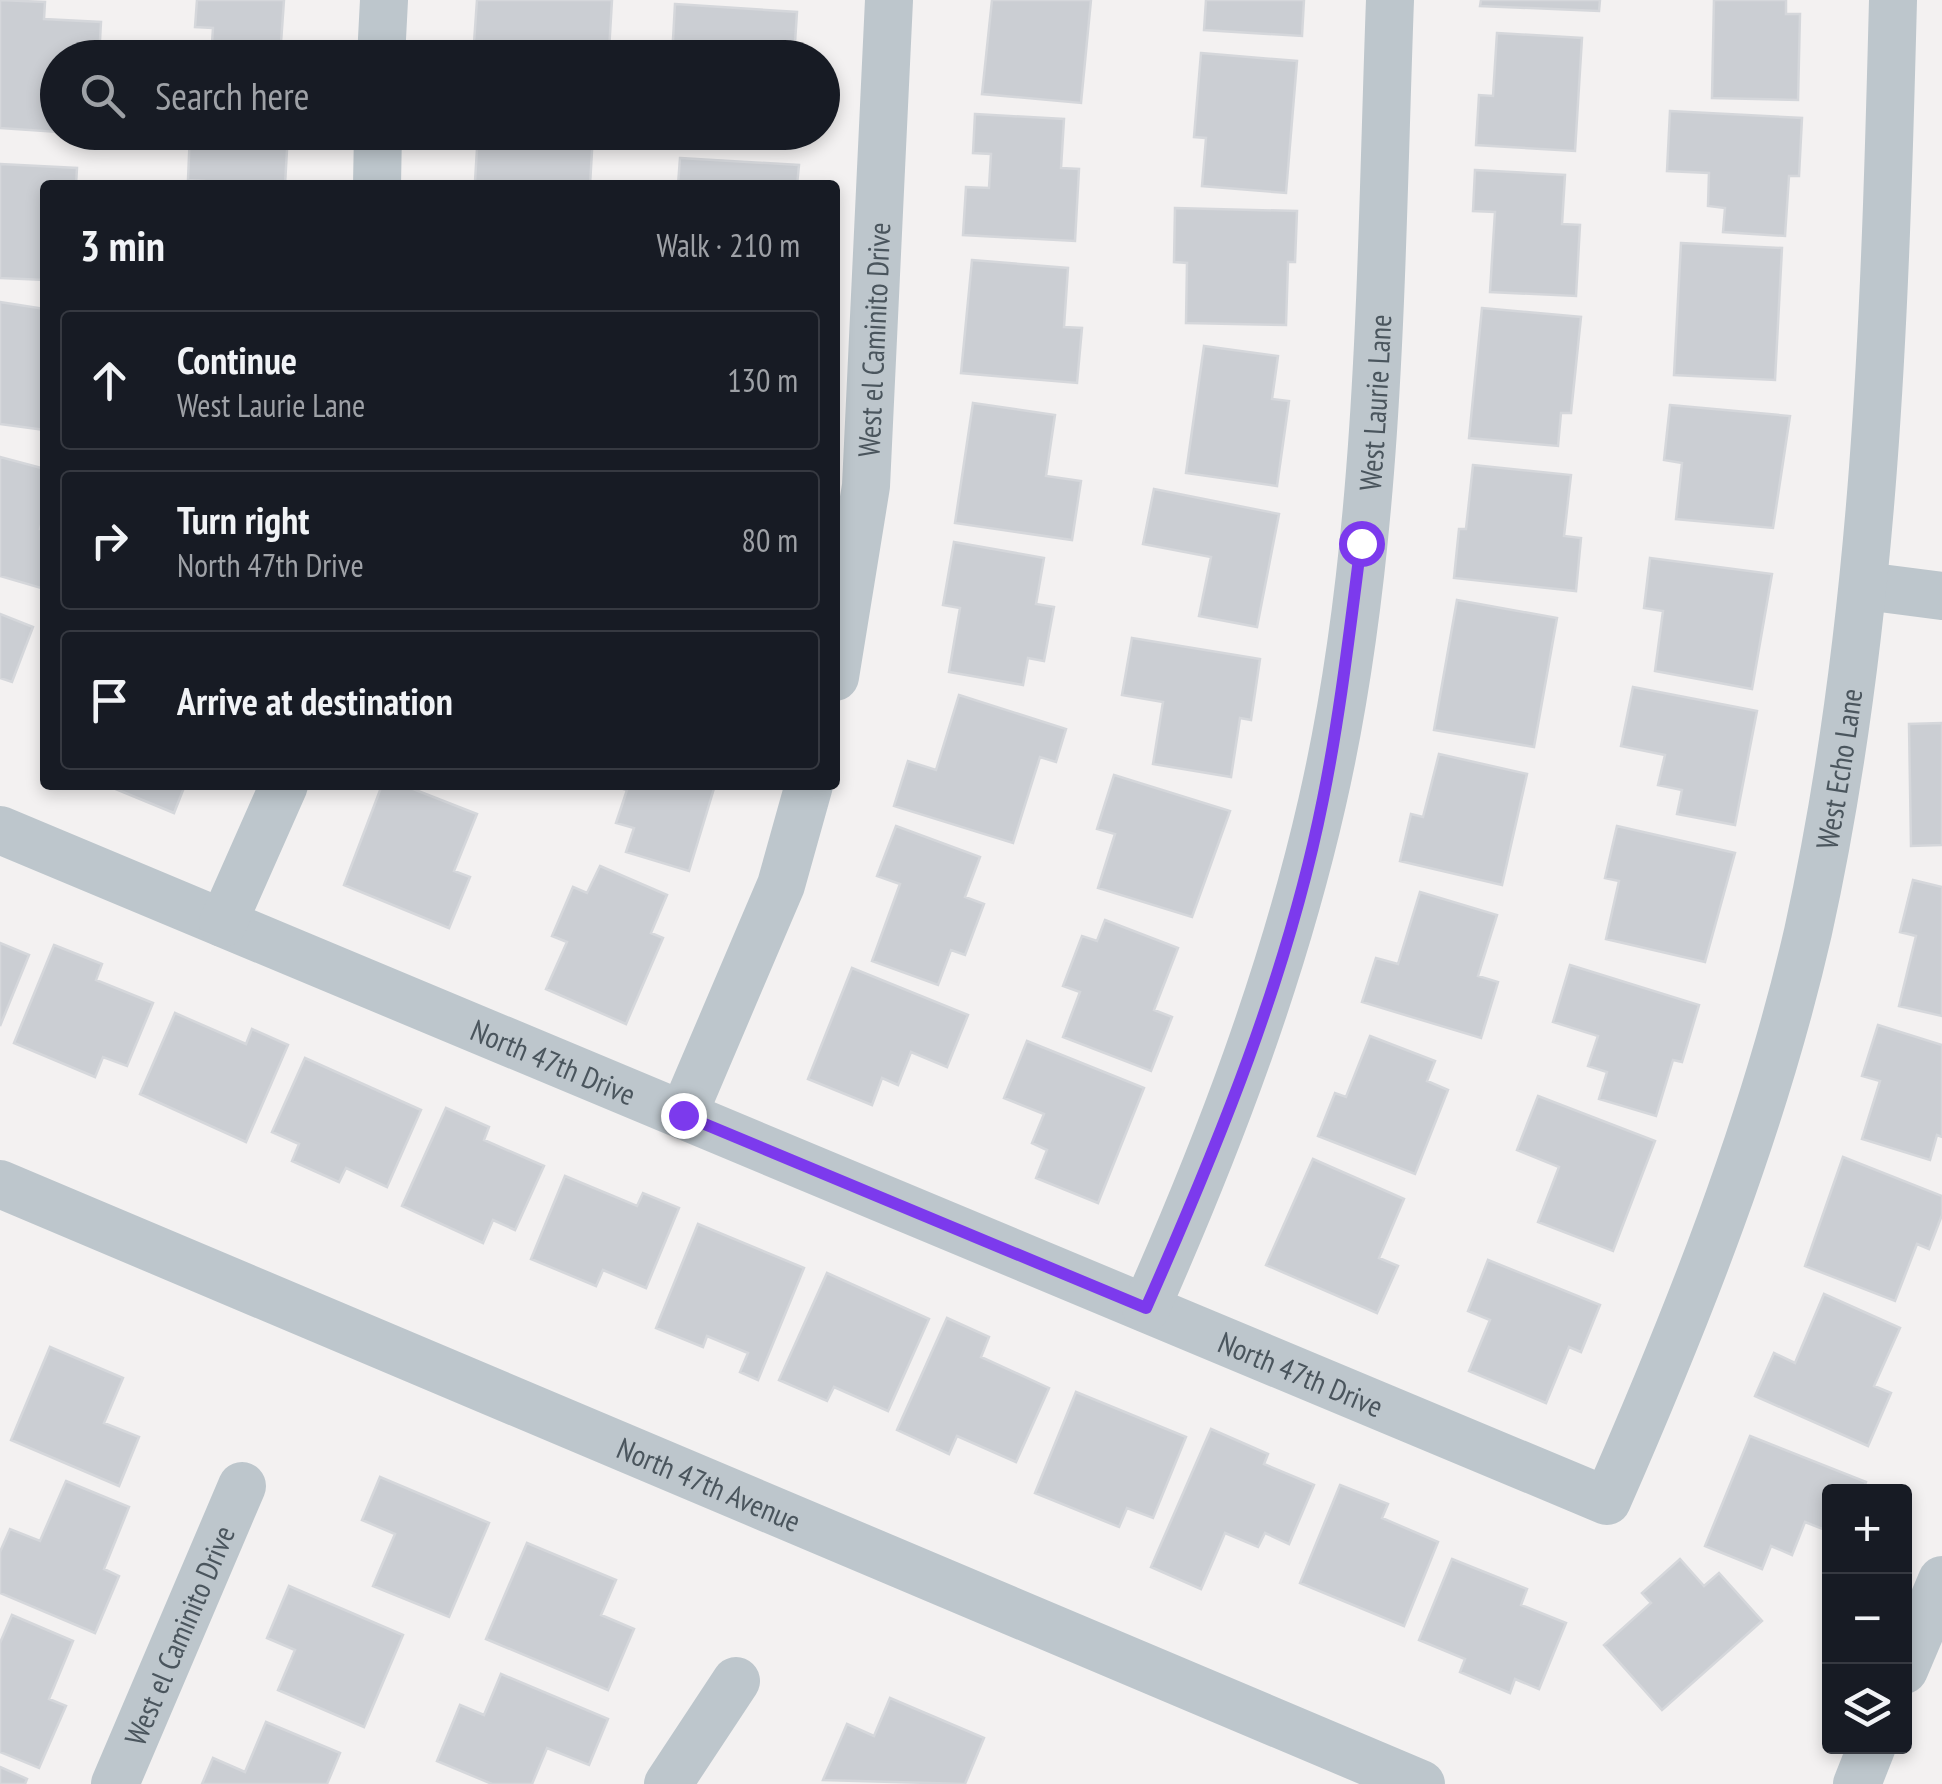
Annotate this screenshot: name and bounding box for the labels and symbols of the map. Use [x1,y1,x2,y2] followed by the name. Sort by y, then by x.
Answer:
[848,221,898,458] street label: West el Caminito Drive
[1349,314,1399,492] street label: West Laurie Lane
[1339,521,1385,567] route start
[1806,686,1870,852] street label: West Echo Lane
[465,1009,642,1113] street label: North 47th Drive
[661,1093,707,1139] route end
[1213,1322,1389,1425] street label: North 47th Drive
[612,1428,807,1540] street label: North 47th Avenue
[115,1519,243,1751] street label: West el Caminito Drive

